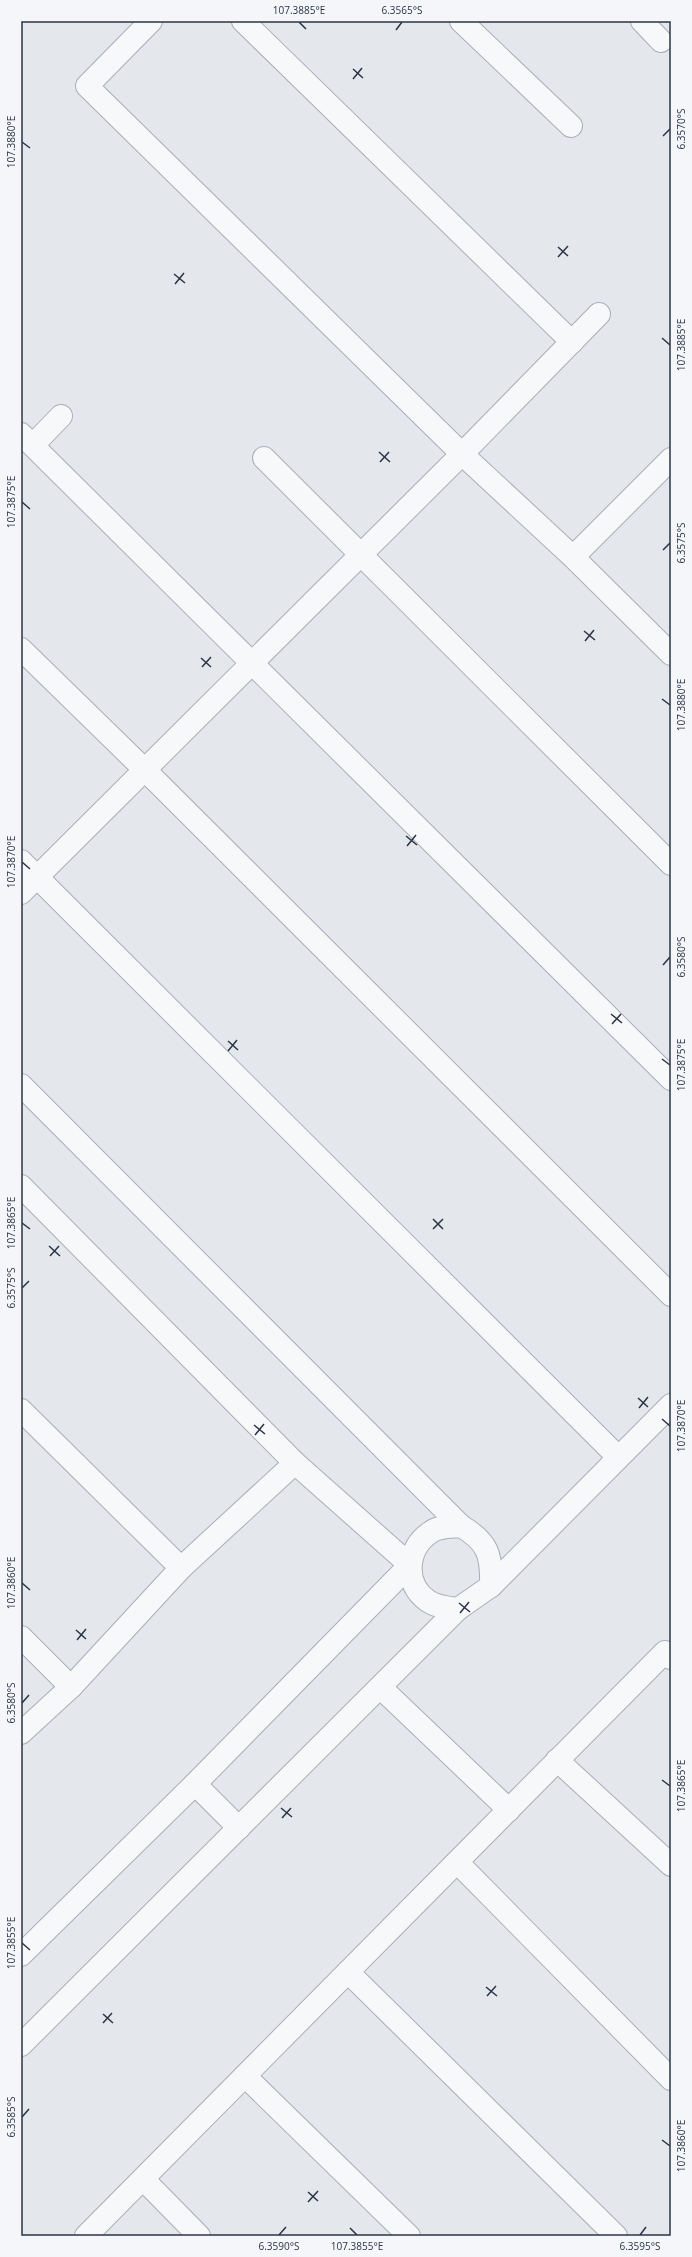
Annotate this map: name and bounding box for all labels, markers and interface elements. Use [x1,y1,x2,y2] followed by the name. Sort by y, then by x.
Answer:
[273,3,325,17] text: 107.3885°E
[382,3,422,17] text: 6.3565°S
[674,109,688,149] text: 6.3570°S
[4,116,18,168] text: 107.3880°E
[674,319,688,371] text: 107.3885°E
[4,476,18,528] text: 107.3875°E
[674,523,688,563] text: 6.3575°S
[674,679,688,731] text: 107.3880°E
[4,836,18,888] text: 107.3870°E
[674,937,688,977] text: 6.3580°S
[674,1039,688,1091] text: 107.3875°E
[4,1197,18,1249] text: 107.3865°E
[4,1268,18,1308] text: 6.3575°S
[674,1400,688,1452] text: 107.3870°E
[4,1557,18,1609] text: 107.3860°E
[4,1683,18,1723] text: 6.3580°S
[674,1760,688,1812] text: 107.3865°E
[4,1917,18,1969] text: 107.3855°E
[4,2097,18,2137] text: 6.3585°S
[674,2120,688,2172] text: 107.3860°E
[259,2239,299,2253] text: 6.3590°S
[331,2239,383,2253] text: 107.3855°E
[620,2239,660,2253] text: 6.3595°S

